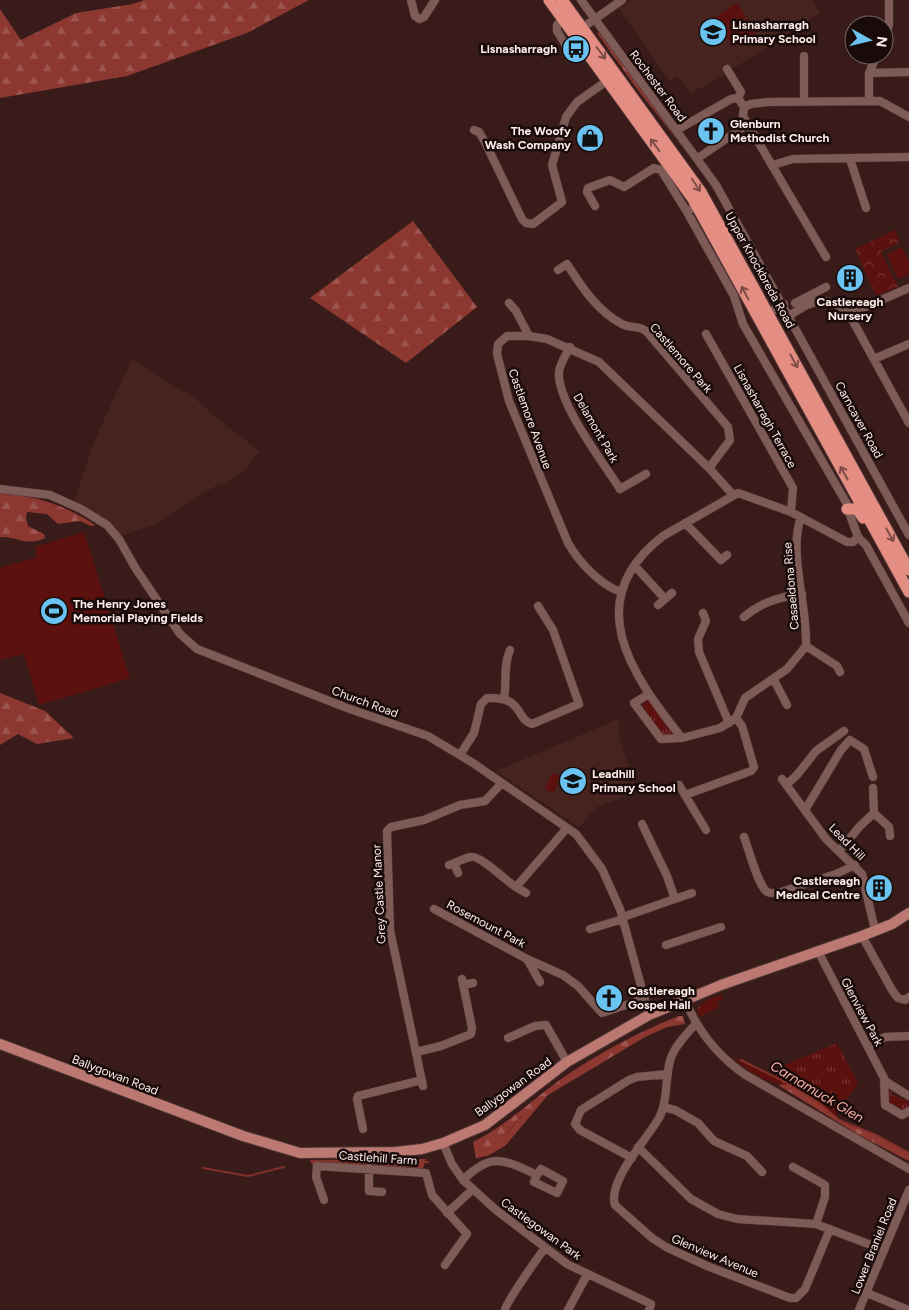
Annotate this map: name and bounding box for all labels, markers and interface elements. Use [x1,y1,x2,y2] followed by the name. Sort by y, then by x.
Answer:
[844,15,894,65] north arrow
[698,17,728,47] school or university icon: Lisnasharragh Primary School
[732,18,816,46] place label: Lisnasharragh Primary School
[561,34,591,64] bus stop icon: Lisnasharragh
[872,35,891,48] text: N
[480,42,557,56] place label: Lisnasharragh
[596,46,606,60] one-way arrow
[627,48,689,124] street label: Rochester Road
[696,116,726,146] church icon: Glenburn Methodist Church
[730,117,830,145] place label: Glenburn Methodist Church
[575,123,605,153] shop icon: The Woofy Wash Company
[485,124,571,152] place label: The Woofy Wash Company
[650,138,660,152] one-way arrow
[692,177,702,191] one-way arrow
[722,209,798,331] street label: Upper Knockbreda Road
[835,263,865,293] building icon: Castlereagh Nursery
[740,285,750,300] one-way arrow
[817,295,884,323] place label: Castlereagh Nursery
[647,320,715,396] street label: Castlemore Park
[790,353,800,367] one-way arrow
[731,362,800,471] street label: Lisnasharragh Terrace
[505,367,555,471] street label: Castlemore Avenue
[832,379,886,461] street label: Carncaver Road
[570,391,622,465] street label: Delamont Park
[838,466,848,480] one-way arrow
[885,528,895,543] one-way arrow
[780,541,802,630] street label: Casaeldona Rise
[39,596,69,626] sports icon: The Henry Jones Memorial Playing Fields
[73,597,203,625] place label: The Henry Jones Memorial Playing Fields
[330,683,400,721] street label: Church Road
[558,766,588,796] school or university icon: Leadhill Primary School
[592,767,676,795] place label: Leadhill Primary School
[826,821,868,863] street label: Lead Hill
[369,844,389,944] street label: Grey Castle Manor
[864,873,894,903] building icon: Castlereagh Medical Centre
[776,874,860,902] place label: Castlereagh Medical Centre
[444,897,528,951] street label: Rosemount Park
[838,975,886,1049] street label: Glenview Park
[594,983,624,1013] church icon: Castlereagh Gospel Hall
[628,984,695,1012] place label: Castlereagh Gospel Hall
[70,1052,160,1098] street label: Ballygowan Road
[472,1054,554,1120] street label: Ballygowan Road
[767,1057,867,1127] water label: Carnamuck Glen
[338,1148,418,1168] street label: Castlehill Farm
[498,1195,584,1263] street label: Castlegowan Park
[848,1196,900,1296] street label: Lower Braniel Road
[669,1231,761,1281] street label: Glenview Avenue

